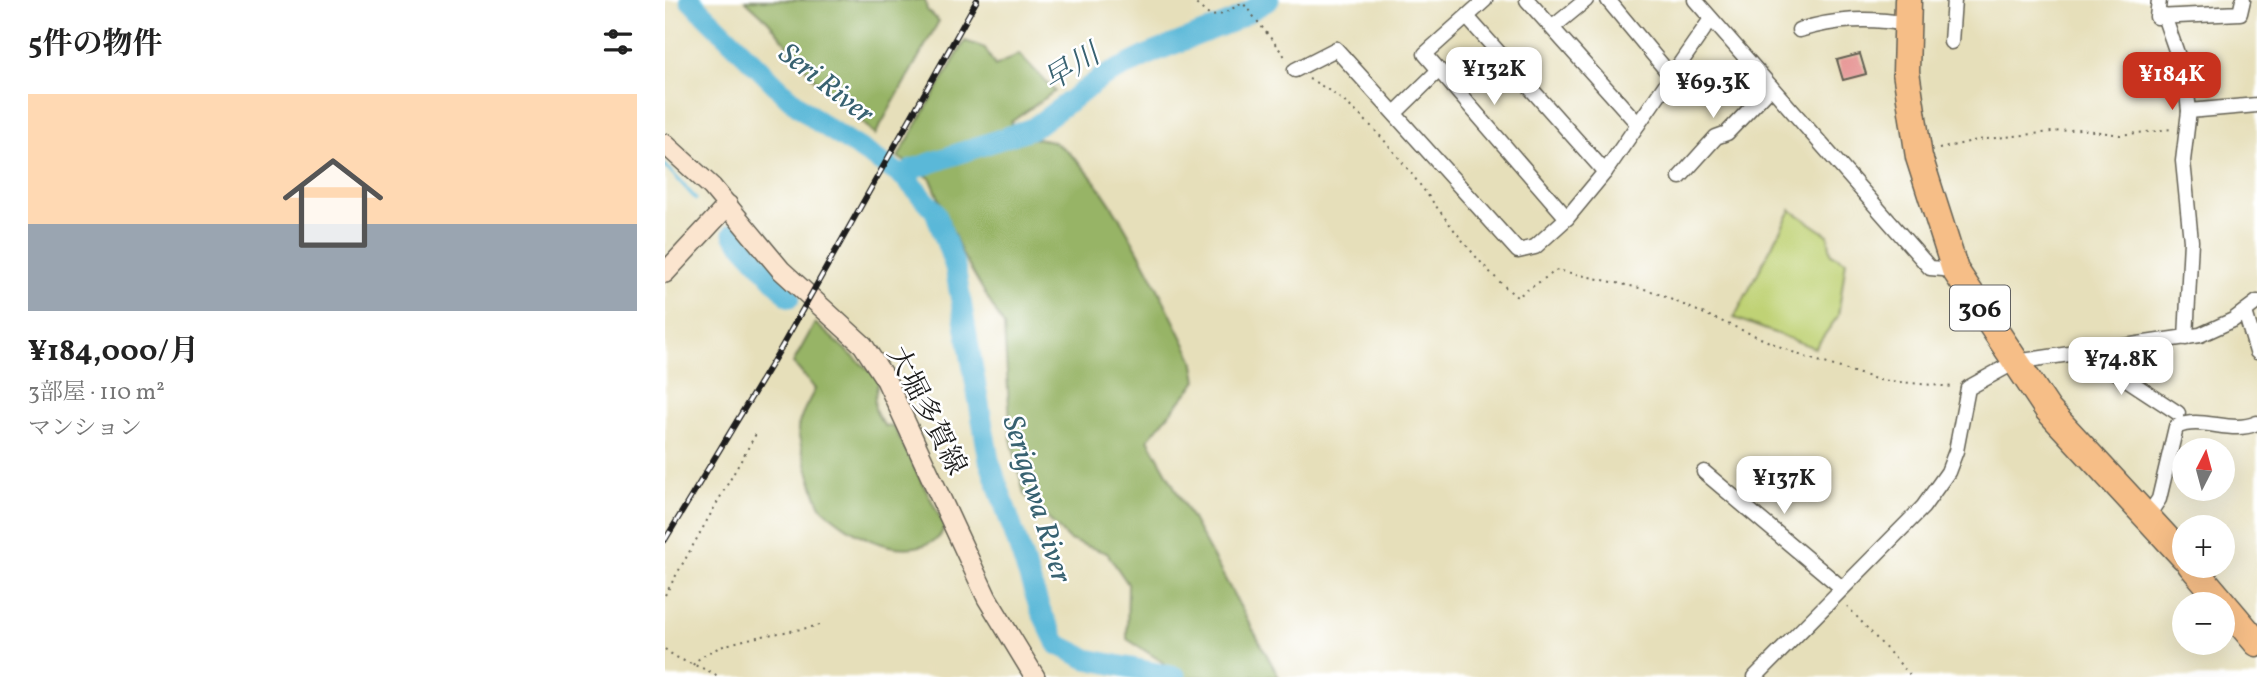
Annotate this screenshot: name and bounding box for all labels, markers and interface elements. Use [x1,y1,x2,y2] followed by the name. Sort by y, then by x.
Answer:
[599,23,637,61] icon: filters
[28,24,162,66] text: 5件の物件
[1035,33,1111,102] water label: 早川
[769,34,883,136] water label: Seri River
[1445,48,1543,107] pin: ¥132K
[2123,52,2221,112] pin: ¥184K
[1462,54,1526,86] text: ¥132K
[2139,59,2205,91] text: ¥184K
[1656,60,1770,120] pin: ¥69.3K
[1676,67,1750,99] text: ¥69.3K
[270,140,396,266] icon: home
[1950,286,2010,330] road number: 306
[28,331,199,373] text: ¥184,000/月
[2064,338,2178,397] pin: ¥74.8K
[877,340,975,482] street label: 大堀多賀線
[2084,344,2158,376] text: ¥74.8K
[28,377,165,409] text: 3部屋 · 110 m²
[991,411,1082,589] water label: Serigawa River
[28,413,142,445] text: マンション
[2172,438,2235,500] north arrow
[2172,438,2235,655] map controls
[1735,456,1833,516] pin: ¥137K
[1752,463,1816,495] text: ¥137K
[2172,515,2235,578] button: +
[2172,592,2235,655] button: −

